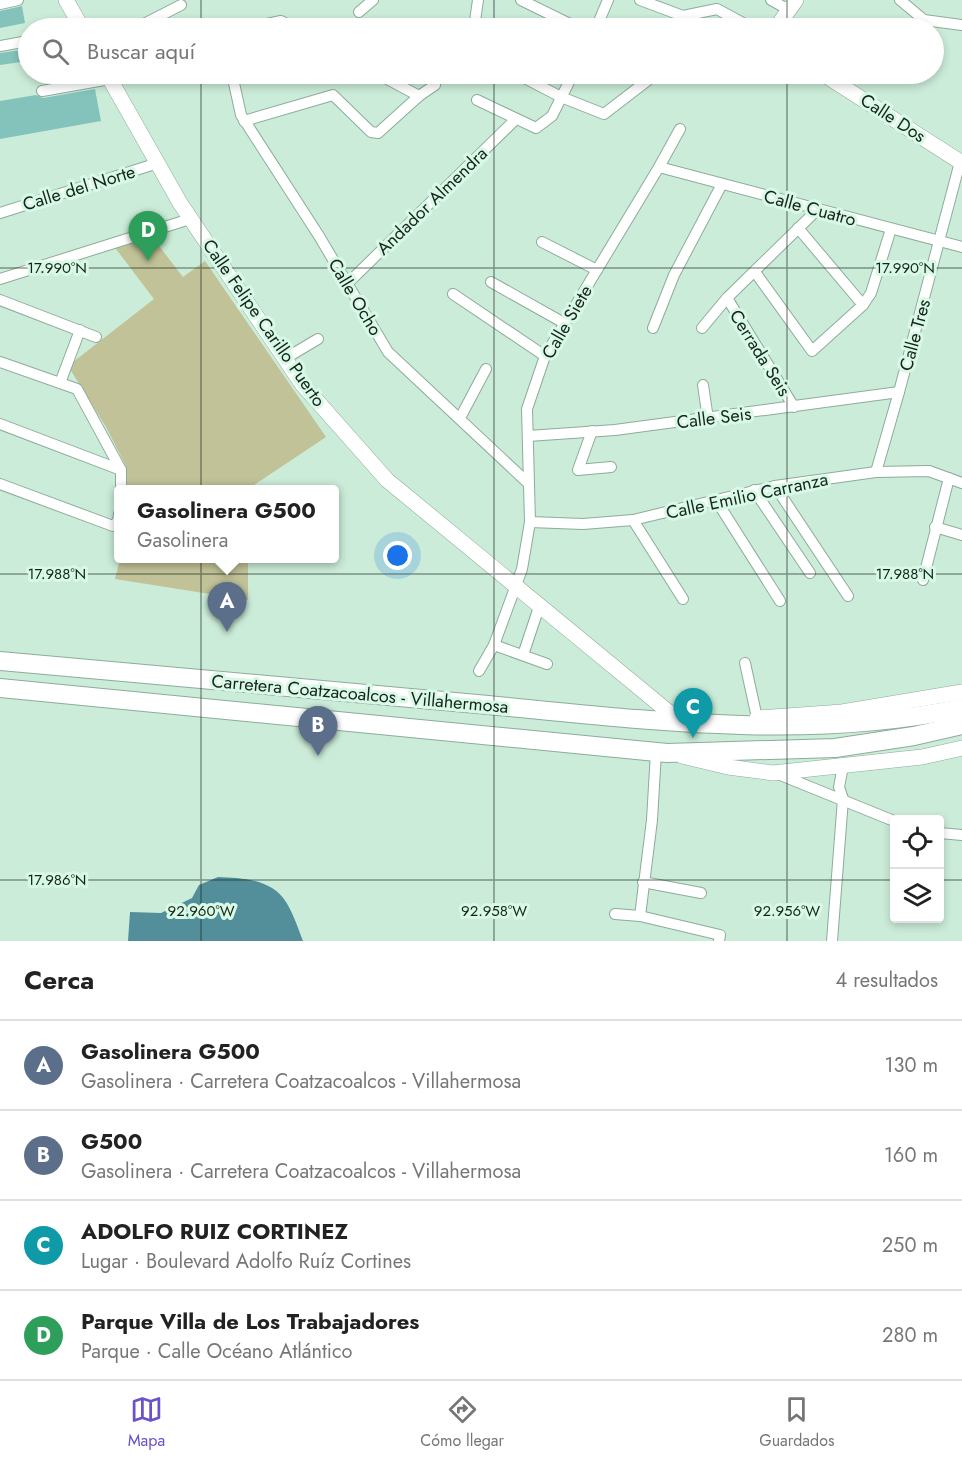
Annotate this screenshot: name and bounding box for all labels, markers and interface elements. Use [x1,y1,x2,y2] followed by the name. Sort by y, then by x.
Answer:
[18,18,944,84] search box
[39,35,72,68] icon: search
[87,35,195,67] text: Buscar aquí
[855,87,931,149] street label: Calle Dos
[371,141,493,261] street label: Andador Almendra
[19,159,139,217] street label: Calle del Norte
[761,183,859,233] street label: Calle Cuatro
[128,212,168,261] pin: D
[196,234,332,412] street label: Calle Felipe Carillo Puerto
[322,253,388,341] street label: Calle Ocho
[27,257,87,279] text: 17.990°N
[875,257,935,279] text: 17.990°N
[535,280,599,364] street label: Calle Siete
[893,296,937,374] street label: Calle Tres
[723,305,797,401] street label: Cerrada Seis
[675,401,753,435] street label: Calle Seis
[664,466,830,526] street label: Calle Emilio Carranza
[114,485,339,563] popup
[137,494,316,526] text: Gasolinera G500
[137,526,228,555] text: Gasolinera
[383,541,412,570] your location
[28,563,86,585] text: 17.988°N
[876,563,934,585] text: 17.988°N
[208,582,246,632] pin: A
[210,668,510,720] street label: Carretera Coatzacoalcos - Villahermosa
[674,688,712,738] pin: C
[298,706,338,756] pin: B
[890,815,944,923] map controls
[890,815,944,869] button: locate
[28,869,86,891] text: 17.986°N
[890,869,944,923] button: layers
[168,900,235,922] text: 92.960°W
[461,900,527,922] text: 92.958°W
[754,900,820,922] text: 92.956°W
[24,961,94,999] text: Cerca
[836,966,938,995] text: 4 resultados
[81,1035,260,1067] text: Gasolinera G500
[36,1051,51,1080] text: A
[884,1051,938,1080] text: 130 m
[81,1067,521,1096] text: Gasolinera · Carretera Coatzacoalcos - Villahermosa
[81,1125,142,1157] text: G500
[37,1141,50,1170] text: B
[884,1141,938,1170] text: 160 m
[81,1157,521,1186] text: Gasolinera · Carretera Coatzacoalcos - Villahermosa
[81,1215,348,1247] text: ADOLFO RUIZ CORTINEZ
[36,1231,51,1260] text: C
[882,1231,938,1260] text: 250 m
[81,1247,411,1276] text: Lugar · Boulevard Adolfo Ruíz Cortines
[81,1305,419,1337] text: Parque Villa de Los Trabajadores
[36,1321,51,1350] text: D
[882,1321,938,1350] text: 280 m
[81,1337,353,1366] text: Parque · Calle Océano Atlántico
[128,1393,165,1452] tab: Mapa
[420,1393,504,1452] tab: Cómo llegar
[759,1393,834,1452] tab: Guardados

